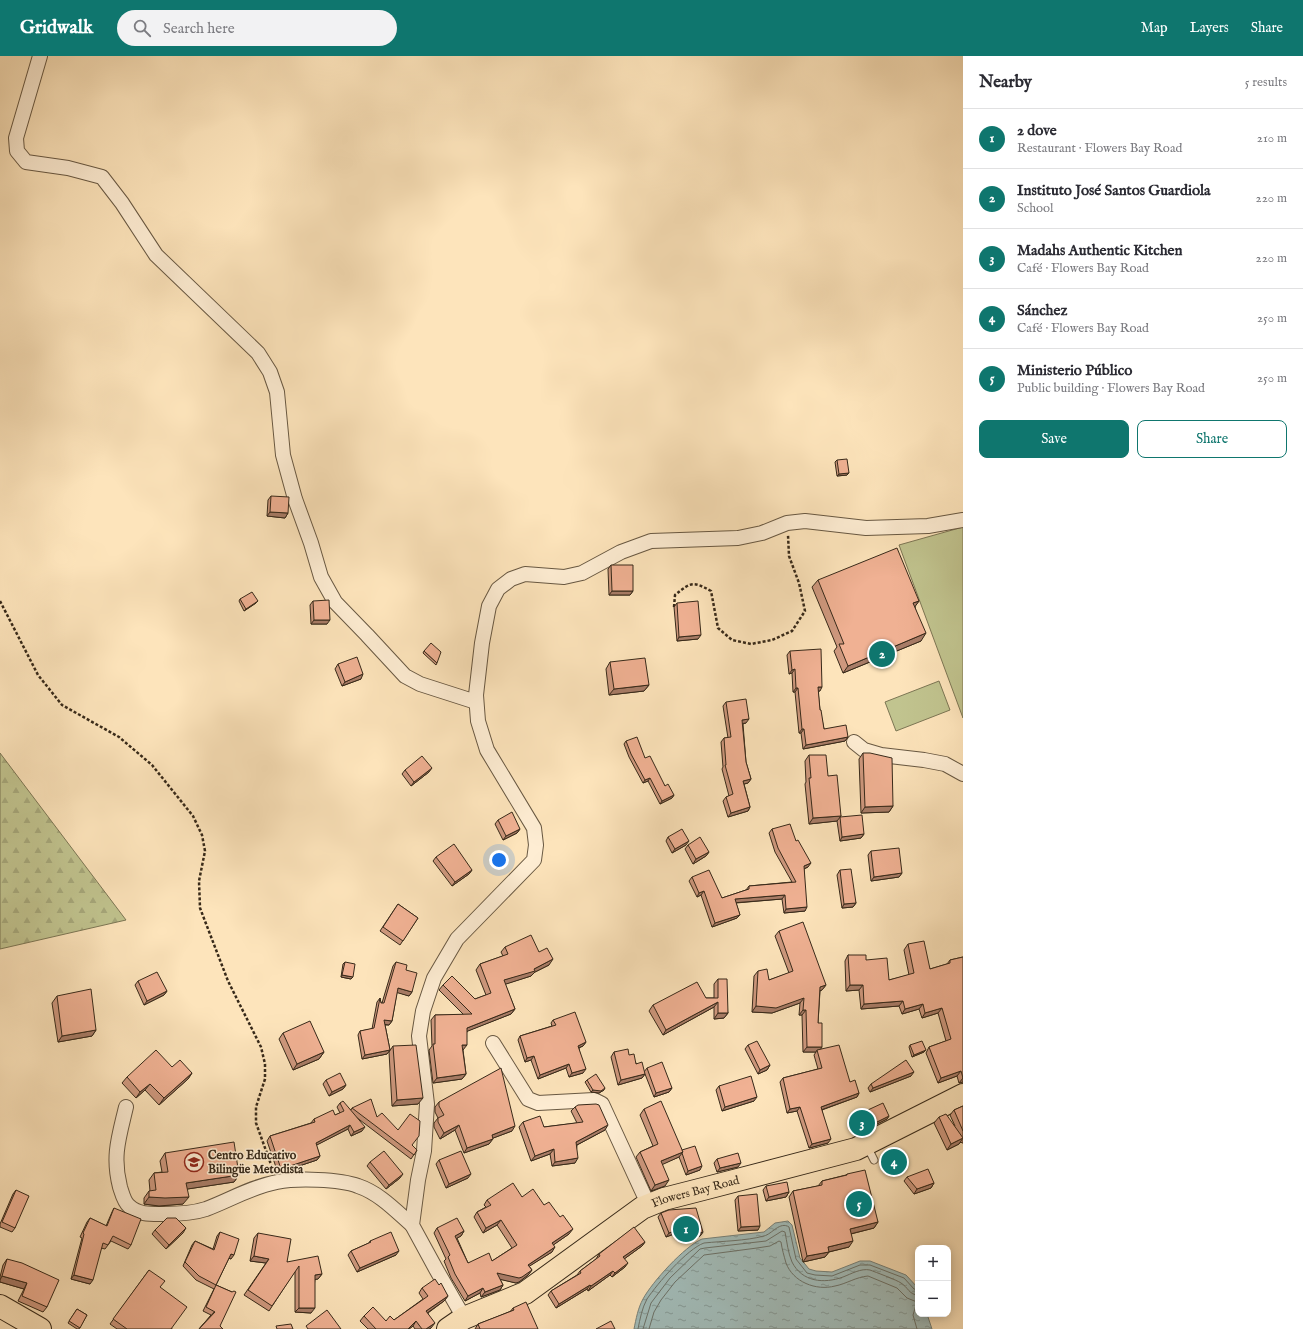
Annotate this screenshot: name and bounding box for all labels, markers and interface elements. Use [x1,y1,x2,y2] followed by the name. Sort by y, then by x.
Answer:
[117,10,397,46] search box
[20,16,93,40] text: Gridwalk
[131,17,153,39] icon: search
[163,19,235,38] text: Search here
[1141,19,1168,37] text: Map
[1190,19,1229,37] text: Layers
[1251,19,1283,37] text: Share
[979,72,1032,93] text: Nearby
[1245,74,1287,91] text: 5 results
[1017,121,1057,140] text: 2 dove
[990,130,994,147] text: 1
[1257,130,1287,147] text: 210 m
[1017,140,1182,157] text: Restaurant · Flowers Bay Road
[1017,181,1211,200] text: Instituto José Santos Guardiola
[989,190,995,207] text: 2
[1256,190,1287,207] text: 220 m
[1017,200,1054,217] text: School
[1017,241,1182,260] text: Madahs Authentic Kitchen
[990,250,994,267] text: 3
[1256,250,1287,267] text: 220 m
[1017,260,1149,277] text: Café · Flowers Bay Road
[1017,301,1067,320] text: Sánchez
[989,310,995,327] text: 4
[1257,310,1287,327] text: 250 m
[1017,320,1149,337] text: Café · Flowers Bay Road
[1017,361,1132,380] text: Ministerio Público
[990,370,994,387] text: 5
[1257,370,1287,387] text: 250 m
[1017,380,1205,397] text: Public building · Flowers Bay Road
[979,420,1129,458] button: Save
[1137,420,1287,458] button: Share
[869,639,895,669] pin: 2
[489,850,509,870] your location
[849,1108,875,1138] pin: 3
[881,1147,907,1177] pin: 4
[208,1148,304,1178] place label: Centro Educativo Bilingüe Metodista
[183,1151,205,1173] school or university icon: Centro Educativo Bilingüe Metodista
[649,1172,742,1211] street label: Flowers Bay Road
[846,1189,872,1219] pin: 5
[673,1214,699,1244] pin: 1
[915,1245,951,1317] map controls
[915,1245,951,1281] button: +
[915,1281,951,1317] button: −

